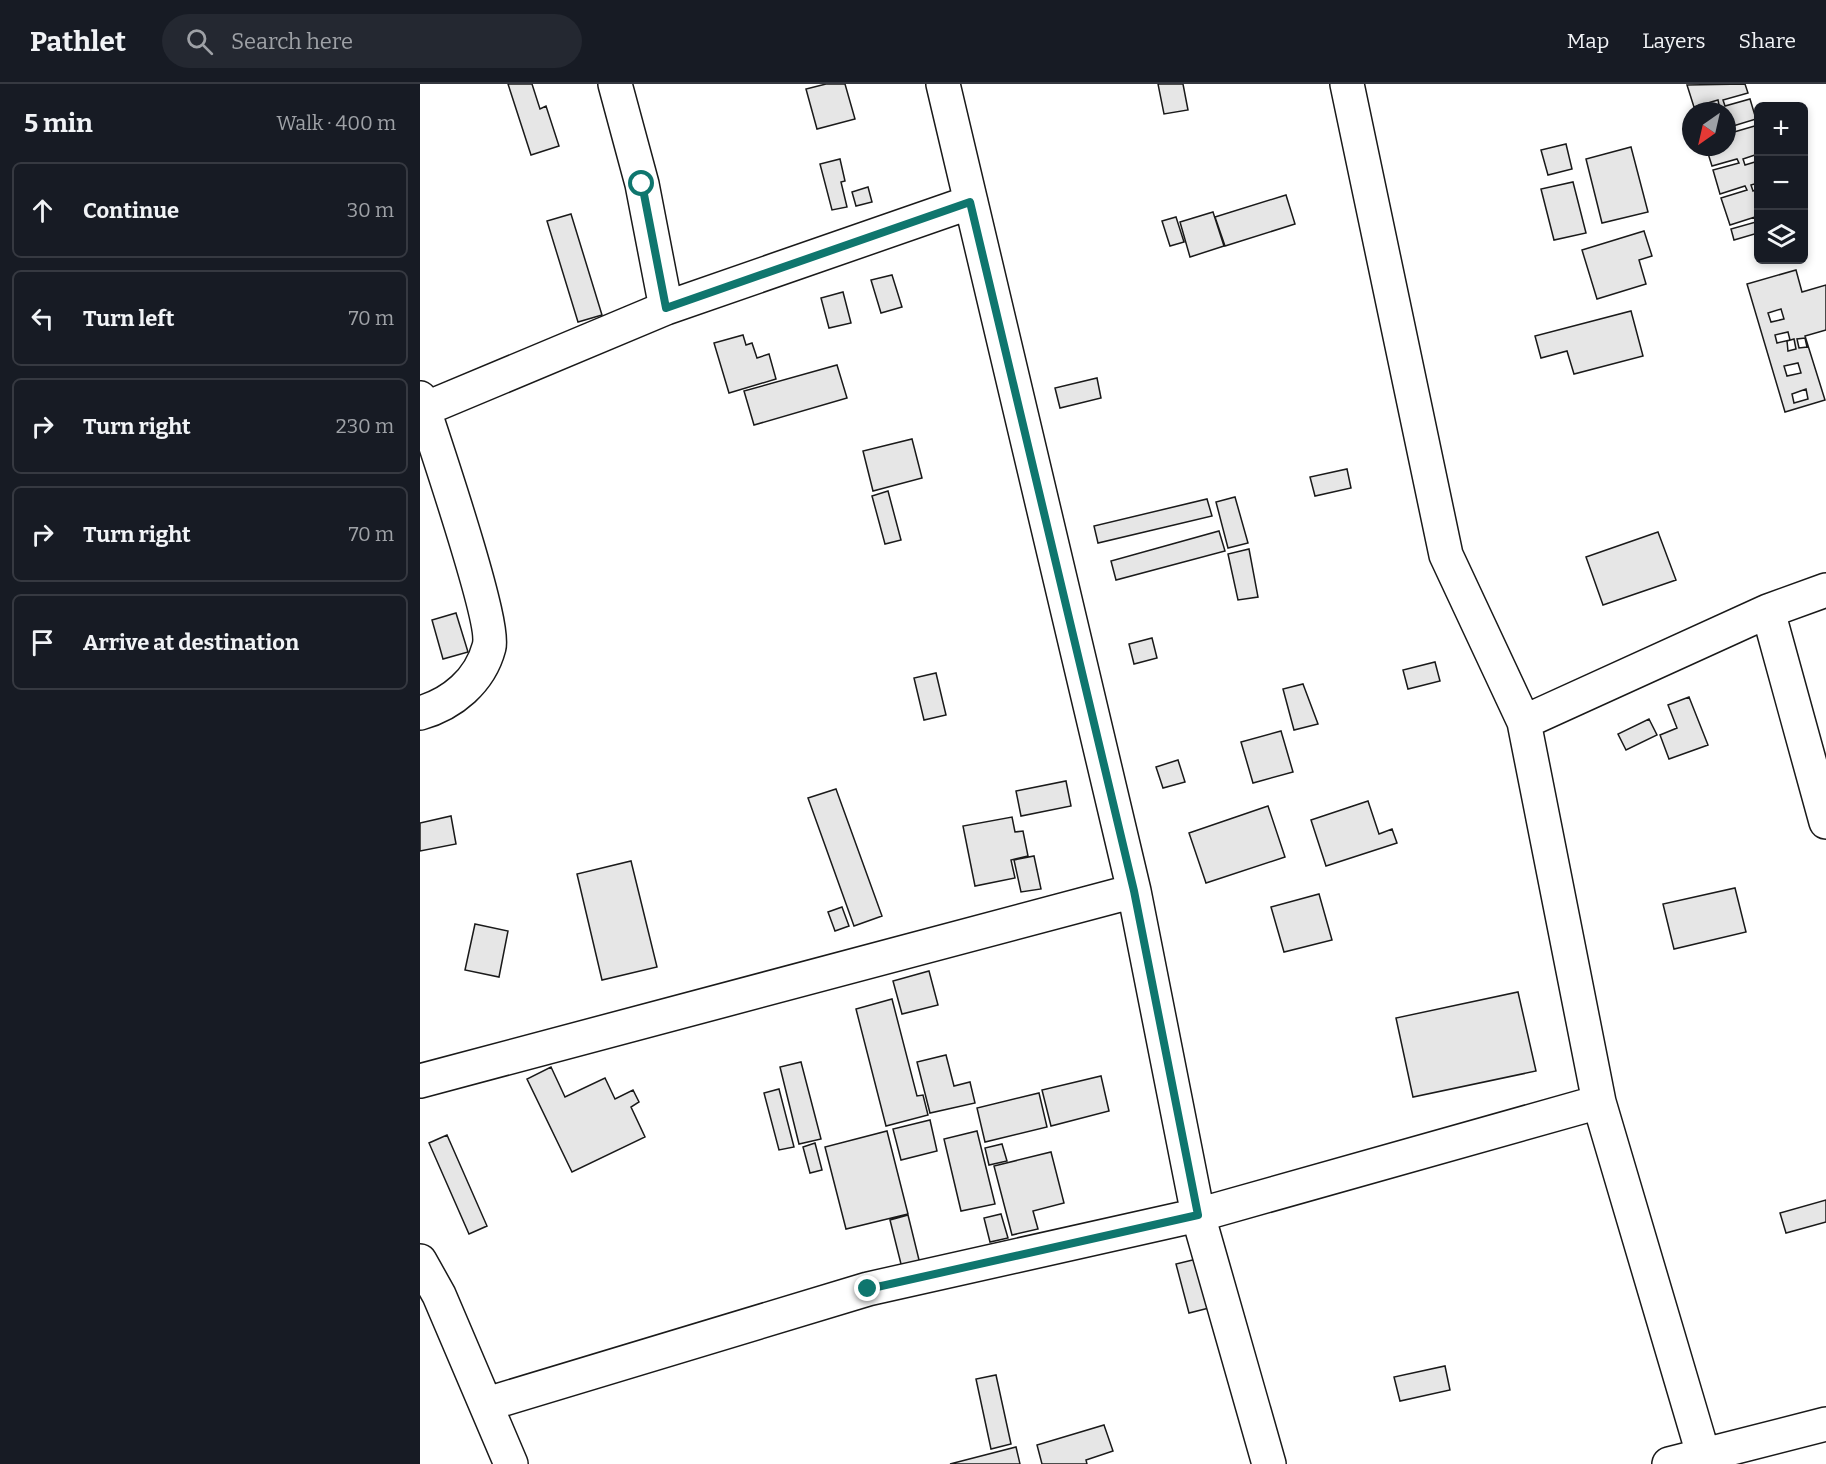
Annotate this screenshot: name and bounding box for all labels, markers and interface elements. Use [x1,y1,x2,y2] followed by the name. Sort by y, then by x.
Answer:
[162,14,582,68] search box
[30,25,126,58] text: Pathlet
[183,25,216,58] icon: search
[231,28,353,55] text: Search here
[1567,28,1609,54] text: Map
[1642,28,1706,54] text: Layers
[1739,28,1796,54] text: Share
[1682,102,1736,156] north arrow
[1754,102,1808,264] map controls
[1754,102,1808,156] button: +
[24,108,93,139] text: 5 min
[277,111,396,135] text: Walk · 400 m
[1754,156,1808,210] button: −
[628,170,654,196] route start
[26,194,59,227] icon: ahead
[83,197,179,224] text: Continue
[347,198,394,222] text: 30 m
[1754,210,1808,264] button: layers
[26,302,59,335] icon: left
[83,305,175,332] text: Turn left
[348,306,394,330] text: 70 m
[26,410,59,443] icon: right
[83,413,191,440] text: Turn right
[336,414,394,438] text: 230 m
[26,518,59,551] icon: right
[83,521,191,548] text: Turn right
[348,522,394,546] text: 70 m
[26,626,59,659] icon: arrive
[83,629,299,656] text: Arrive at destination
[854,1275,880,1301] route end

